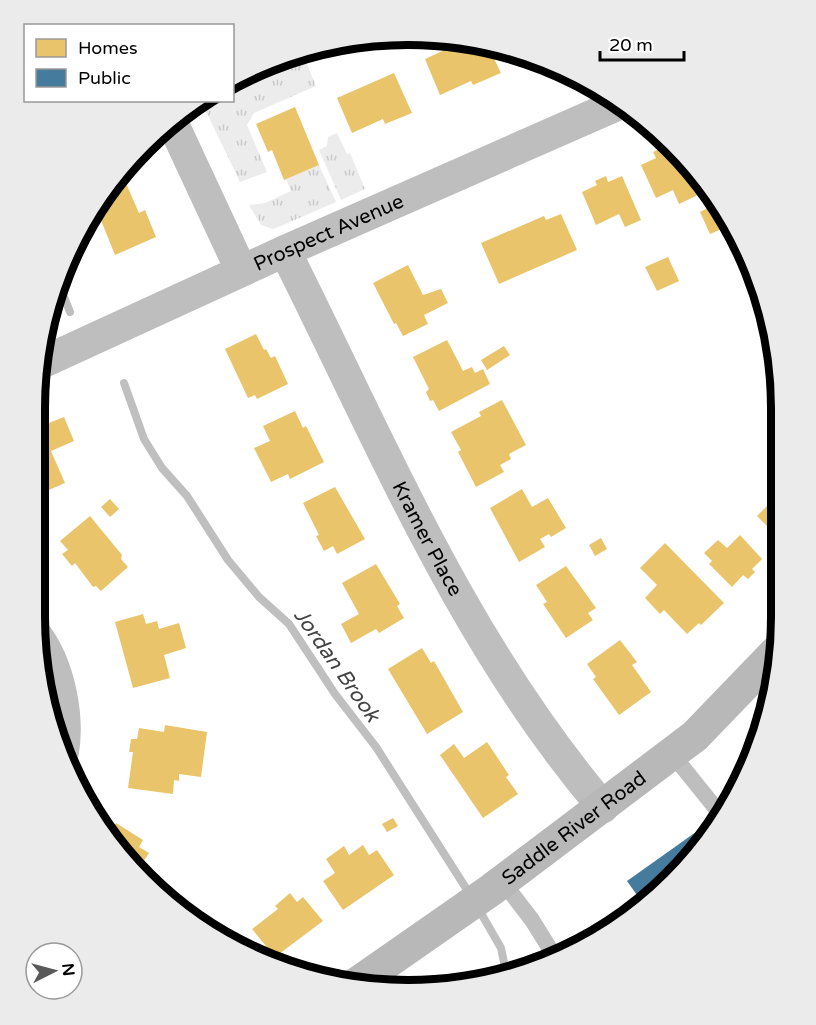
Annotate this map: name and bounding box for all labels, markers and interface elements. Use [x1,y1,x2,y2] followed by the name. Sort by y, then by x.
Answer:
[24,24,234,102] legend
[600,24,684,62] scale bar
[609,34,653,56] text: 20 m
[78,37,138,59] text: Homes
[78,67,131,89] text: Public
[250,189,407,277] street label: Prospect Avenue
[387,478,467,601] street label: Kramer Place
[288,604,386,728] water label: Jordan Brook
[497,766,651,891] street label: Saddle River Road
[24,941,84,1001] north arrow
[57,962,79,977] text: N

